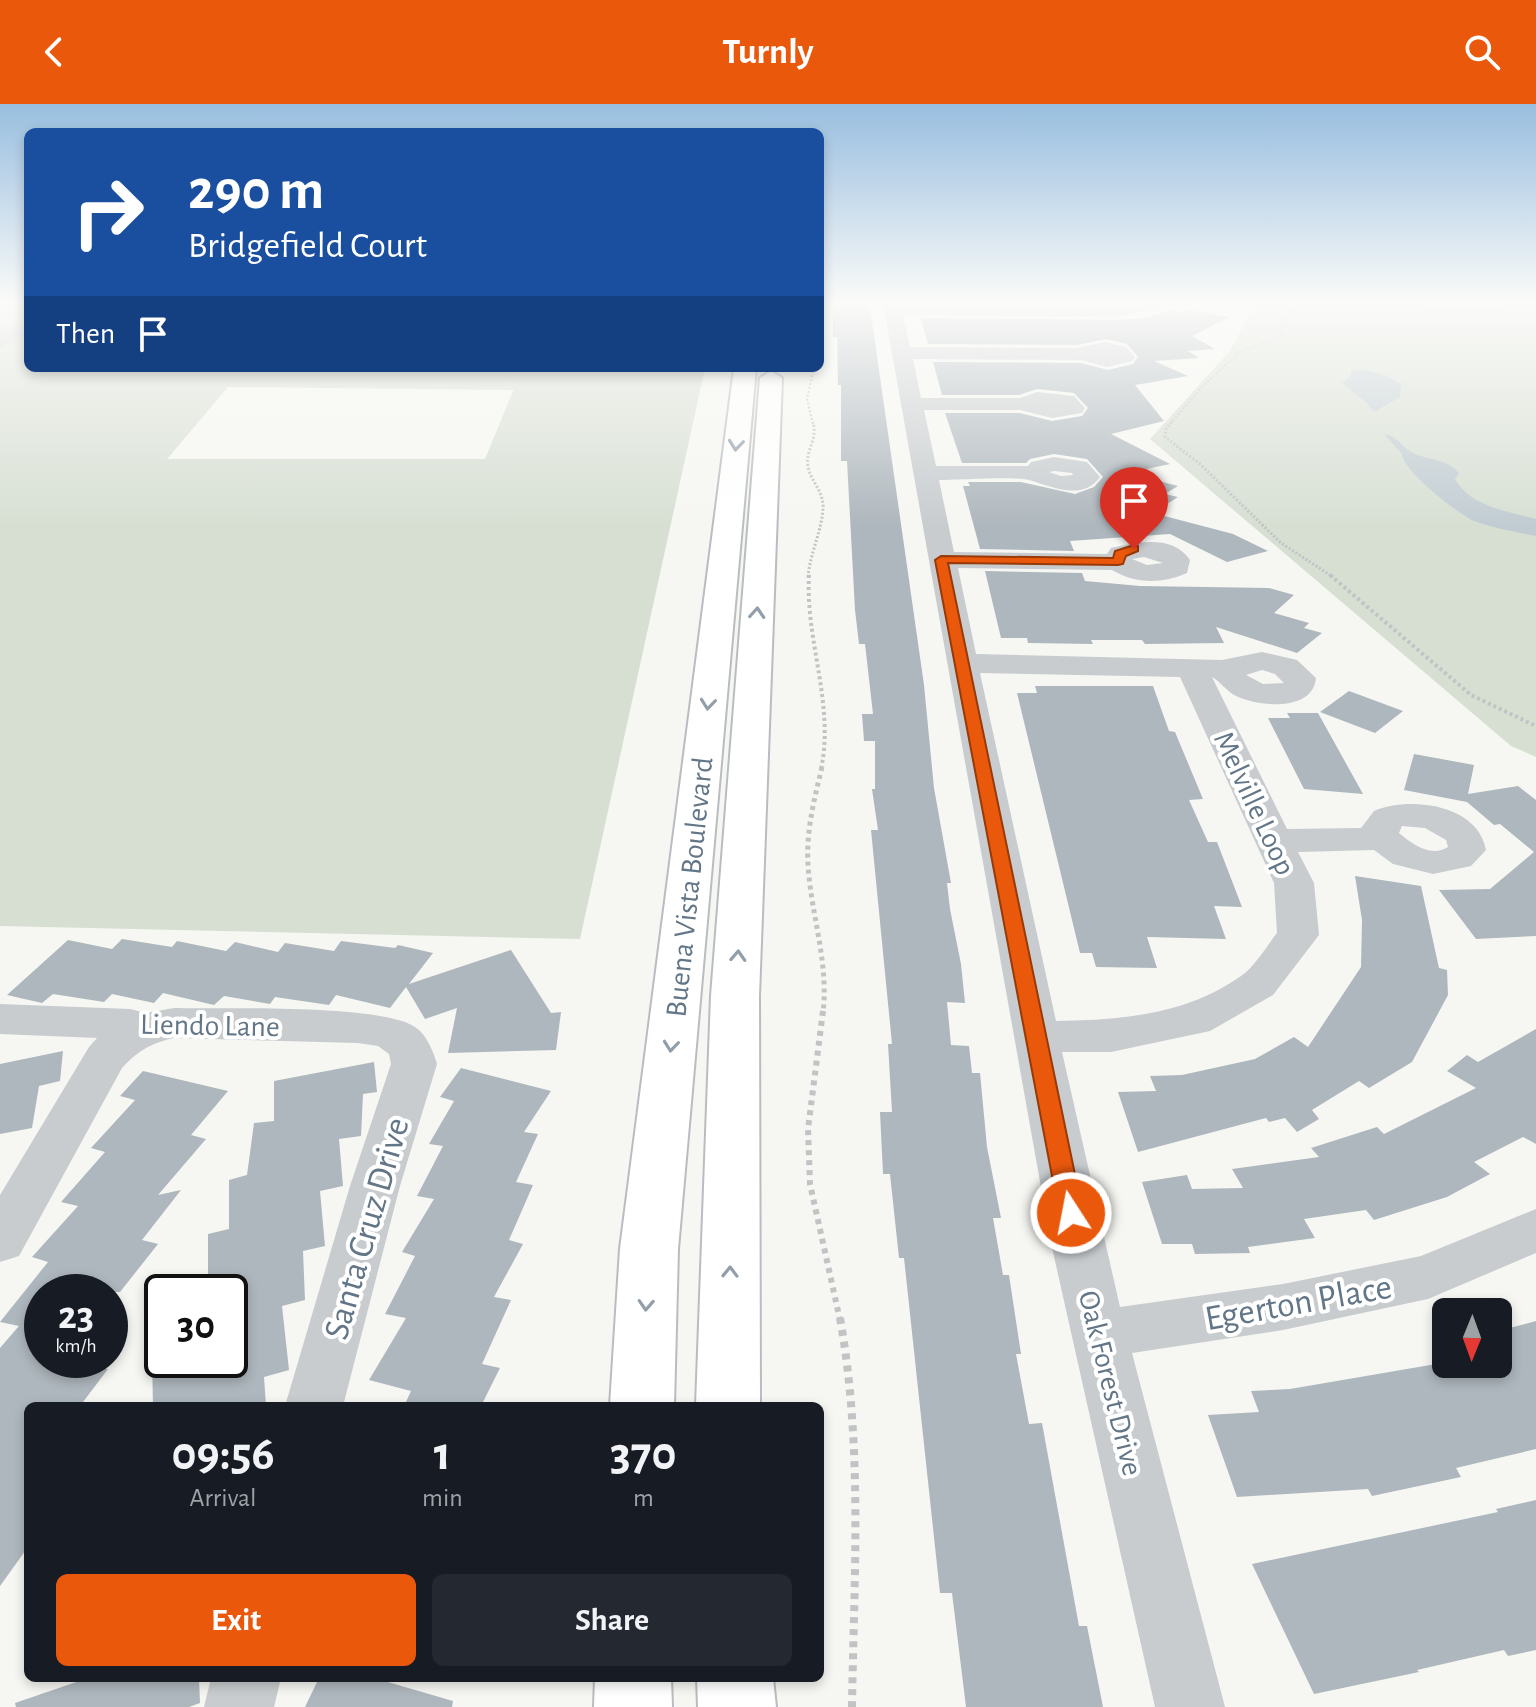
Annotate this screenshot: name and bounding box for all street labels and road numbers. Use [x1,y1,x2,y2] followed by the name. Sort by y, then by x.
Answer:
[1208,727,1300,880] street label: Melville Loop
[661,756,719,1019] street label: Buena Vista Boulevard
[140,1010,280,1042] street label: Liendo Lane
[318,1114,416,1343] street label: Santa Cruz Drive
[1202,1269,1395,1337] street label: Egerton Place
[1073,1288,1147,1479] street label: Oak Forest Drive

